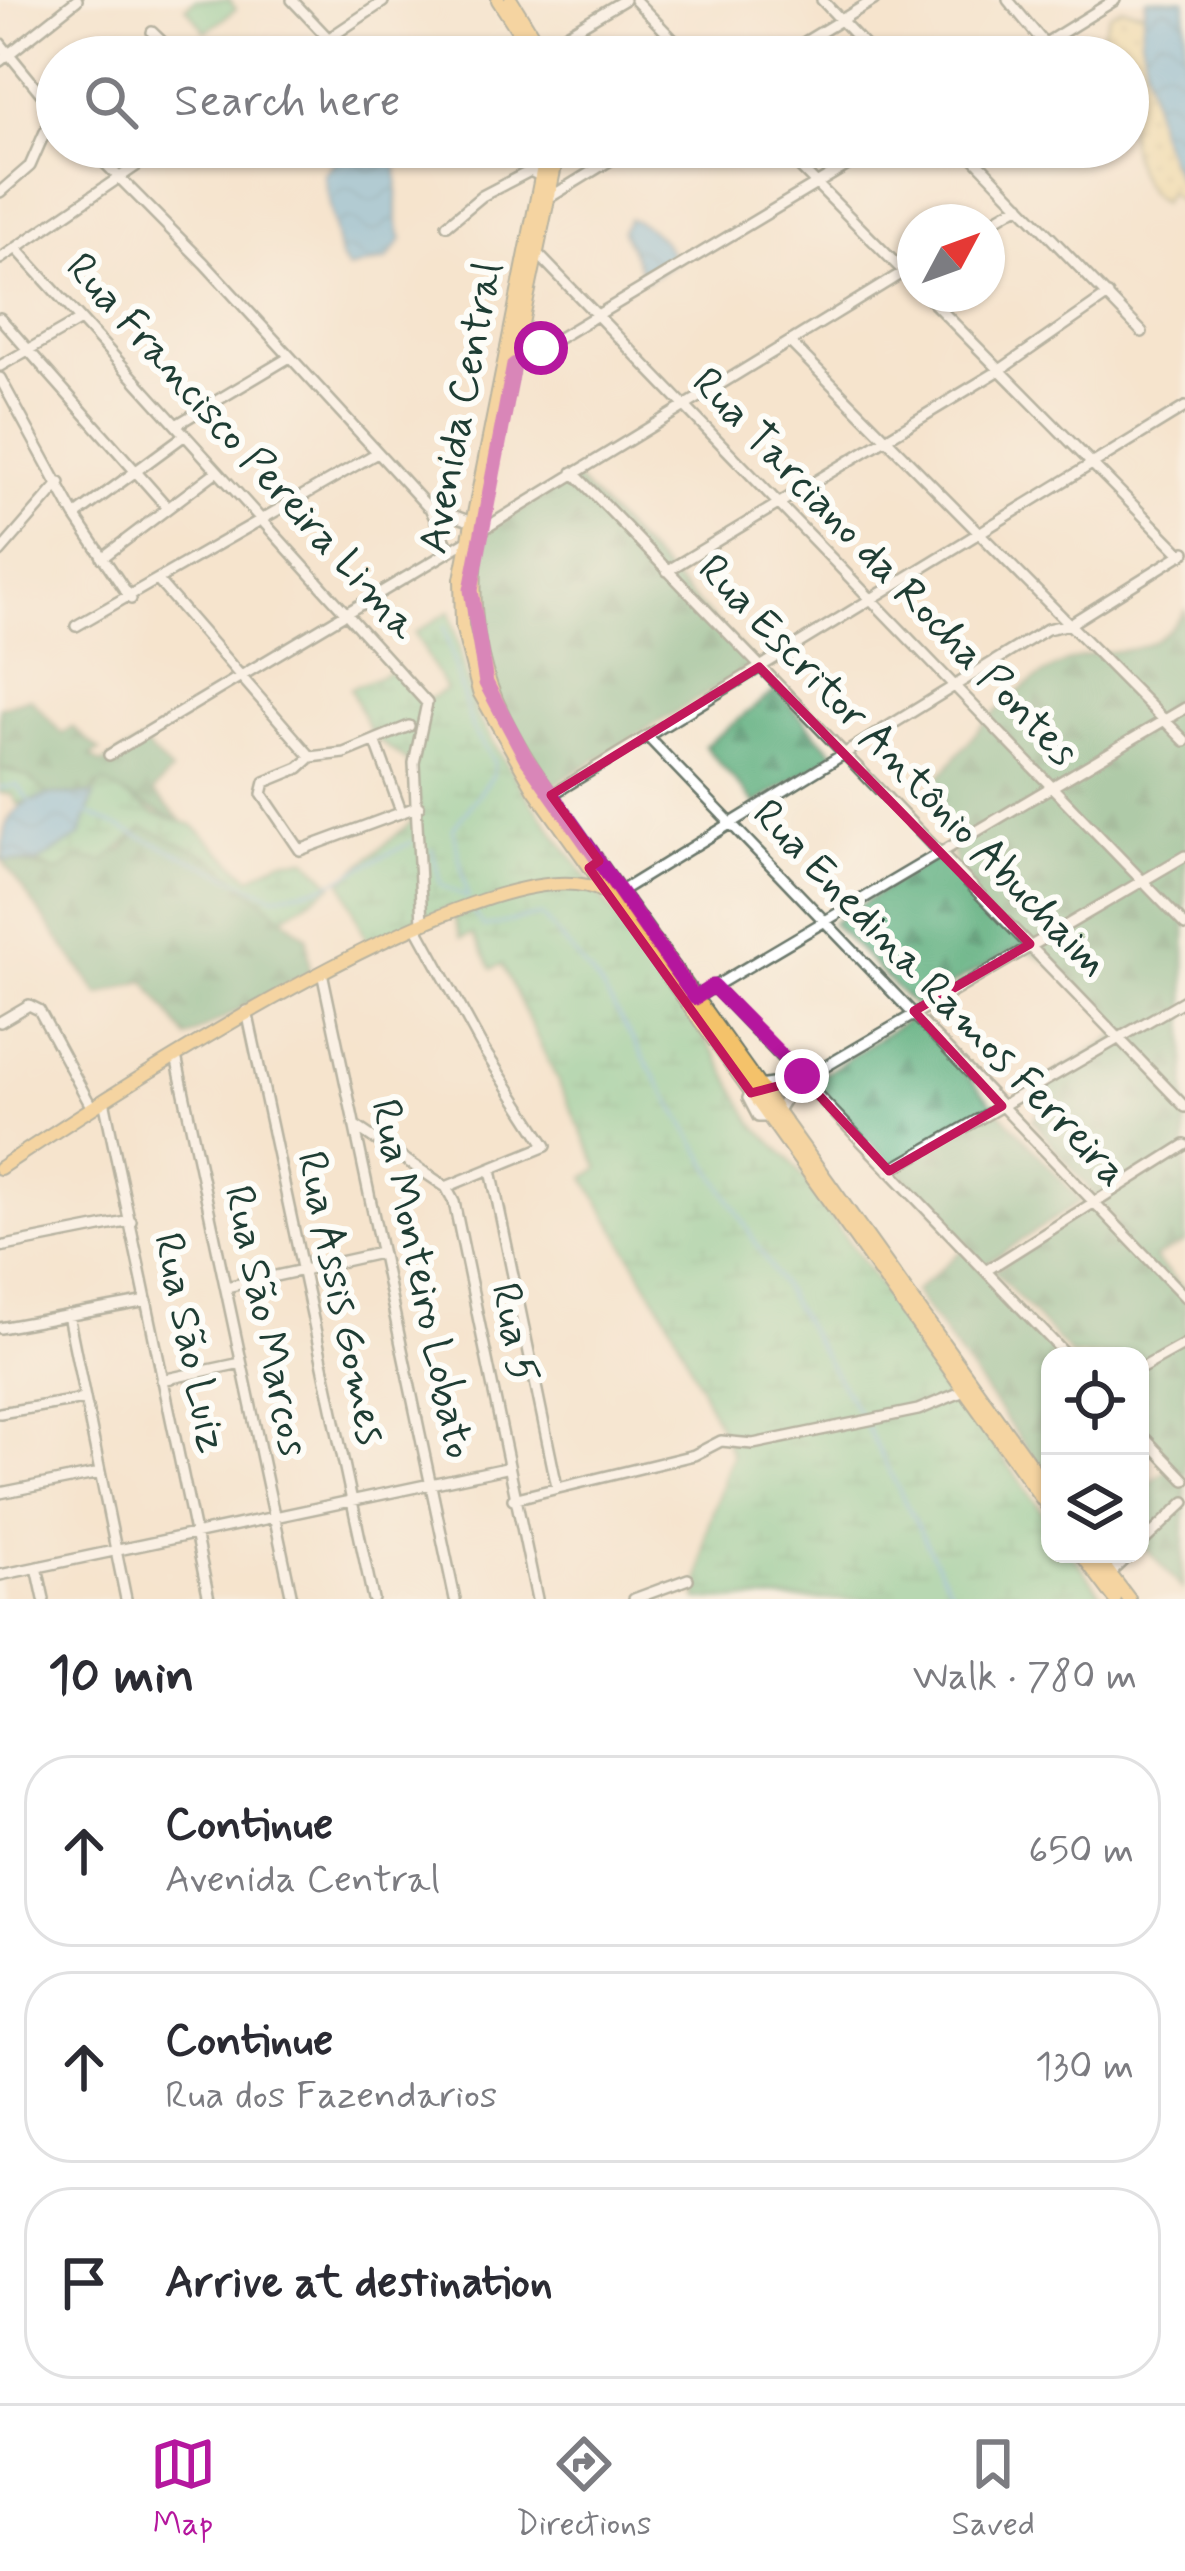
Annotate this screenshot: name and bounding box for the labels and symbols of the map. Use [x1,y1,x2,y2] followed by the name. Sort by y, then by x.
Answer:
[897,204,1005,312] north arrow
[52,242,430,653] street label: Rua Francisco Pereira Lima
[407,257,517,559] street label: Avenida Central
[514,321,568,375] route start
[679,357,1089,779] street label: Rua Tarciano da Rocha Pontes
[685,543,1119,991] street label: Rua Escritor Antônio Abuchaim
[739,789,1139,1199] street label: Rua Enedina Ramos Ferreira
[775,1049,829,1103] route end
[356,1094,486,1464] street label: Rua Monteiro Lobato
[282,1146,398,1450] street label: Rua Assis Gomes
[209,1181,321,1461] street label: Rua São Marcos
[139,1228,239,1458] street label: Rua São Luiz
[476,1278,550,1388] street label: Rua 5

